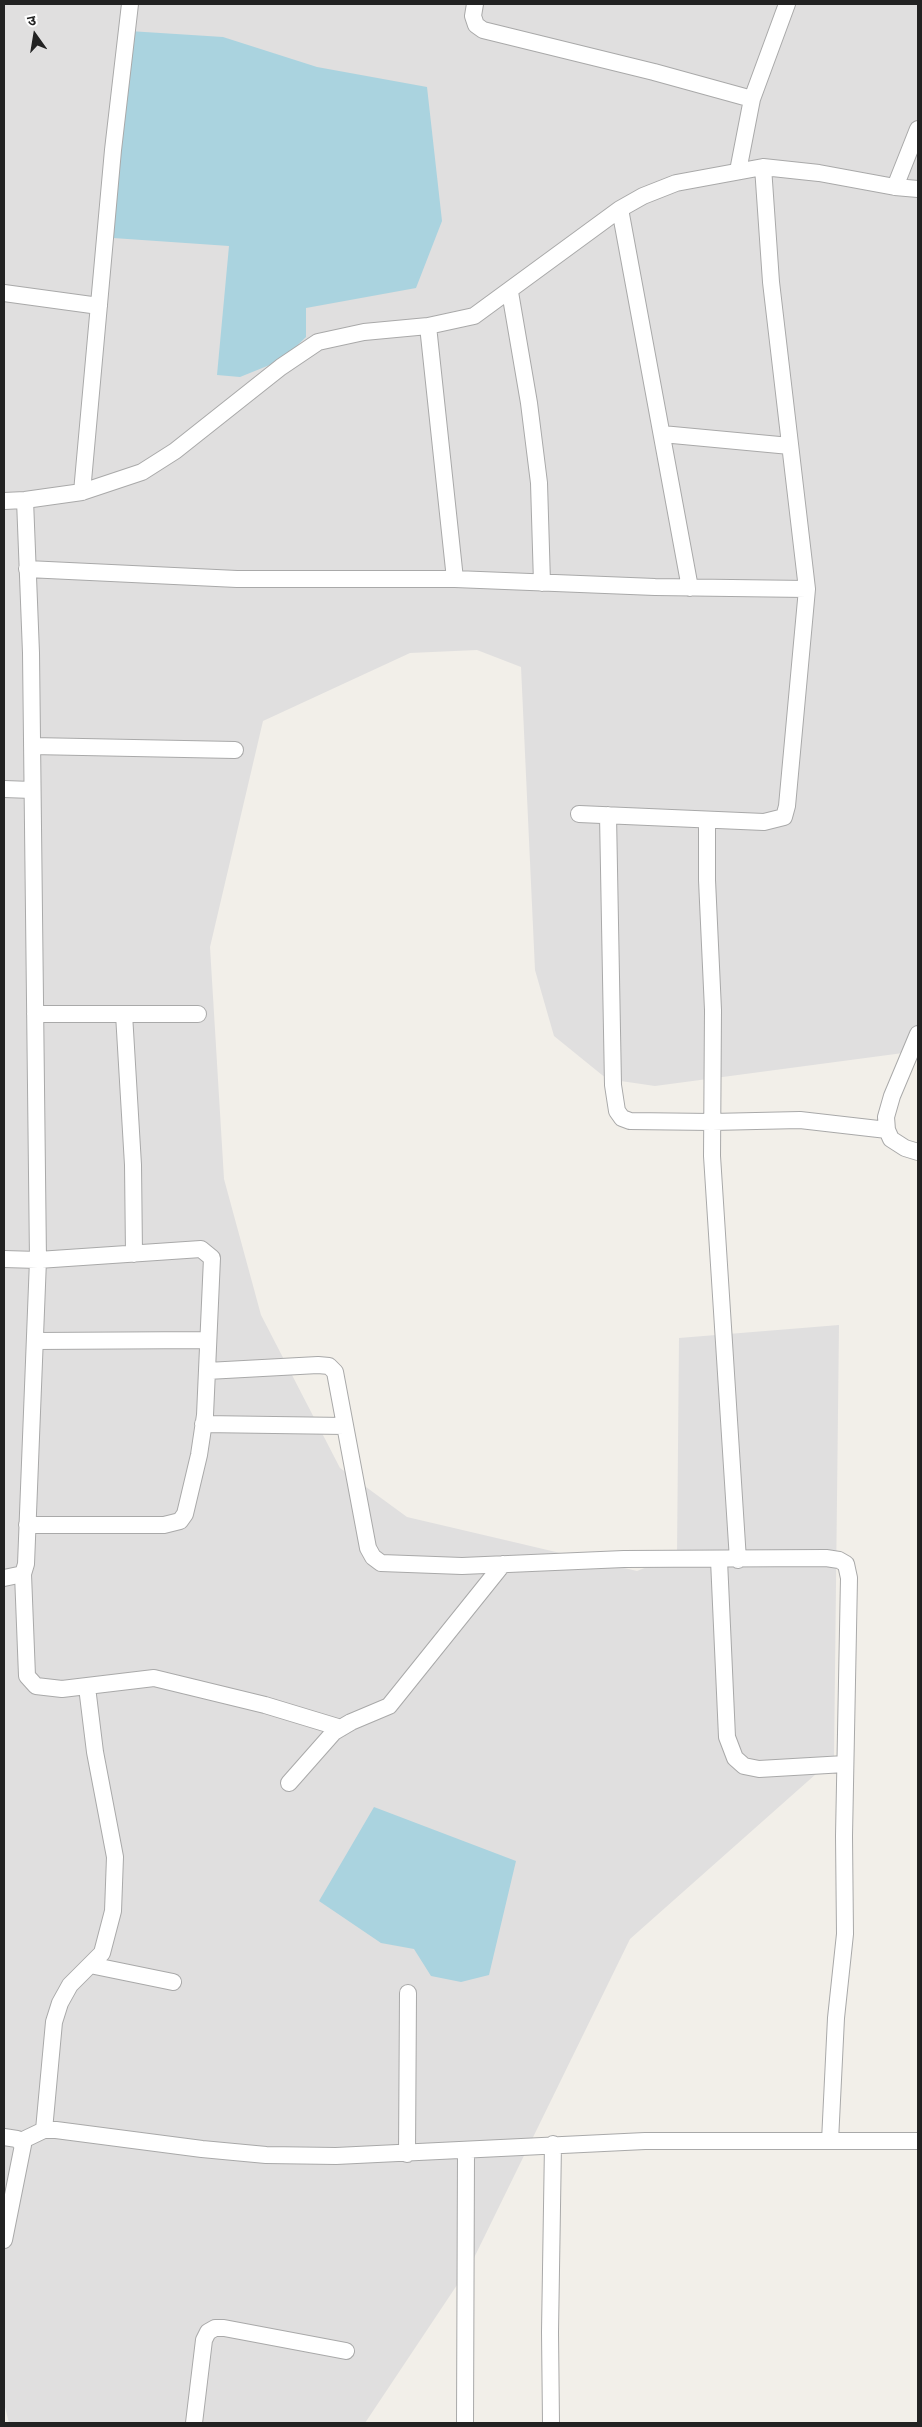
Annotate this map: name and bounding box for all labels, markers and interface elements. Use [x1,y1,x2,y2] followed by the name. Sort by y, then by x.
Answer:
[10,10,60,60] north arrow
[26,11,38,30] text: उ

